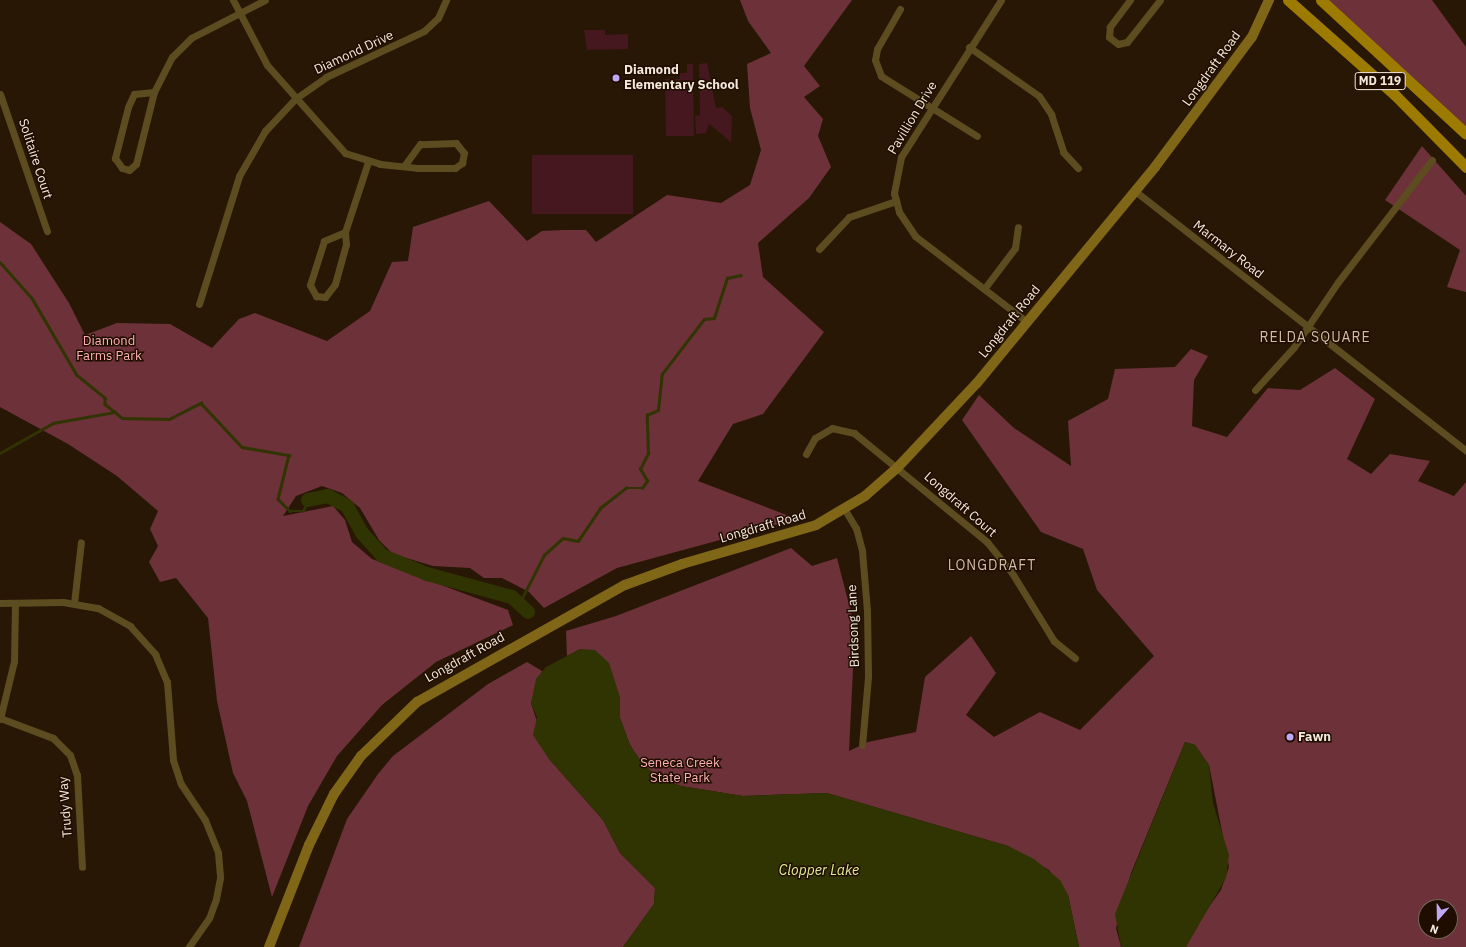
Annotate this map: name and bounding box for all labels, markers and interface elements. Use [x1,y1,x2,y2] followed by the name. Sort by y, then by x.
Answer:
[312,28,396,78] street label: Diamond Drive
[1180,29,1244,109] street label: Longdraft Road
[624,63,739,94] place label: Diamond Elementary School
[1354,71,1406,91] road number: MD 119
[611,73,621,83] marker: Diamond Elementary School
[885,79,941,157] street label: Pavillion Drive
[15,117,55,201] street label: Solitaire Court
[1190,218,1266,282] street label: Marmary Road
[976,283,1044,361] street label: Longdraft Road
[1259,329,1371,345] district label: RELDA SQUARE
[76,334,142,365] park label: Diamond Farms Park
[921,469,999,541] street label: Longdraft Court
[718,507,808,547] street label: Longdraft Road
[948,557,1036,573] district label: LONGDRAFT
[845,584,863,668] street label: Birdsong Lane
[422,630,508,686] street label: Longdraft Road
[1298,729,1331,745] place label: Fawn
[1285,732,1295,742] marker: Fawn
[640,756,720,787] park label: Seneca Creek State Park
[56,776,76,838] street label: Trudy Way
[779,862,859,878] water label: Clopper Lake
[1418,899,1458,939] north arrow
[1428,921,1440,937] text: N

